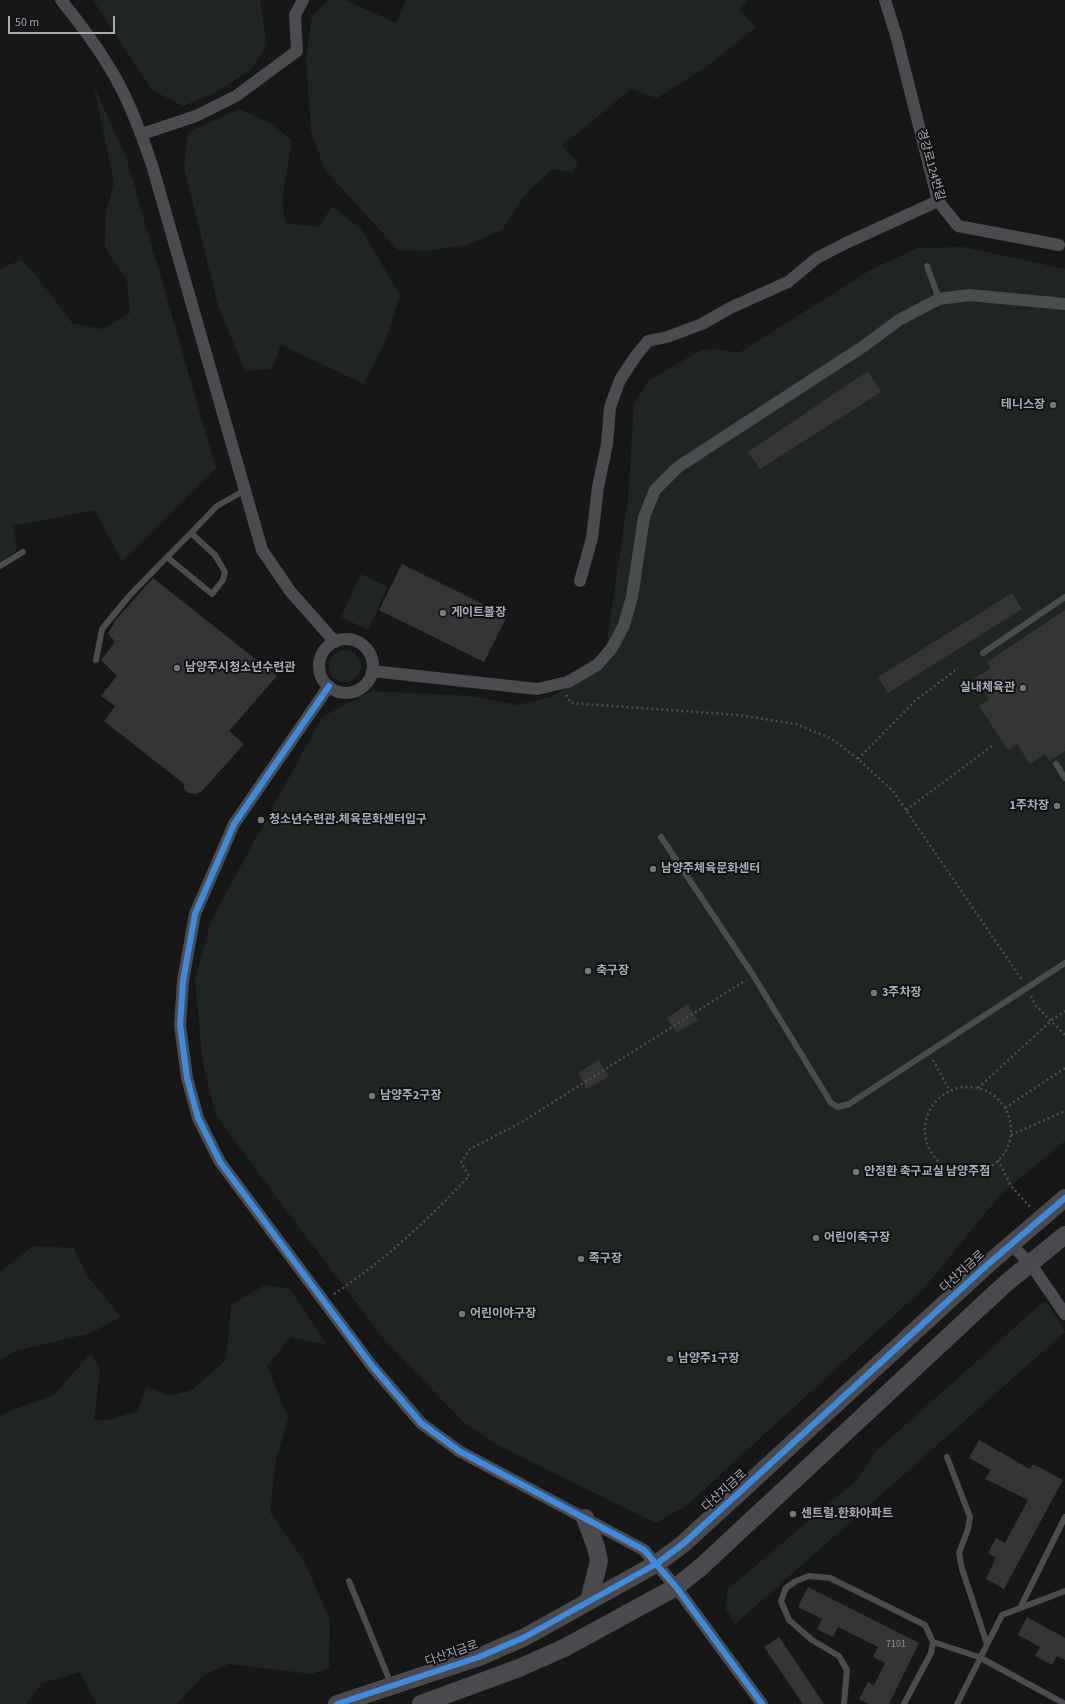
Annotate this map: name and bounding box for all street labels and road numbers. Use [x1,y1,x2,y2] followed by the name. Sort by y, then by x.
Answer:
[913,128,947,202] street label: 경강로124번길
[938,1248,988,1296] street label: 다산지금로
[700,1467,750,1515] street label: 다산지금로
[424,1638,480,1670] street label: 다산지금로

